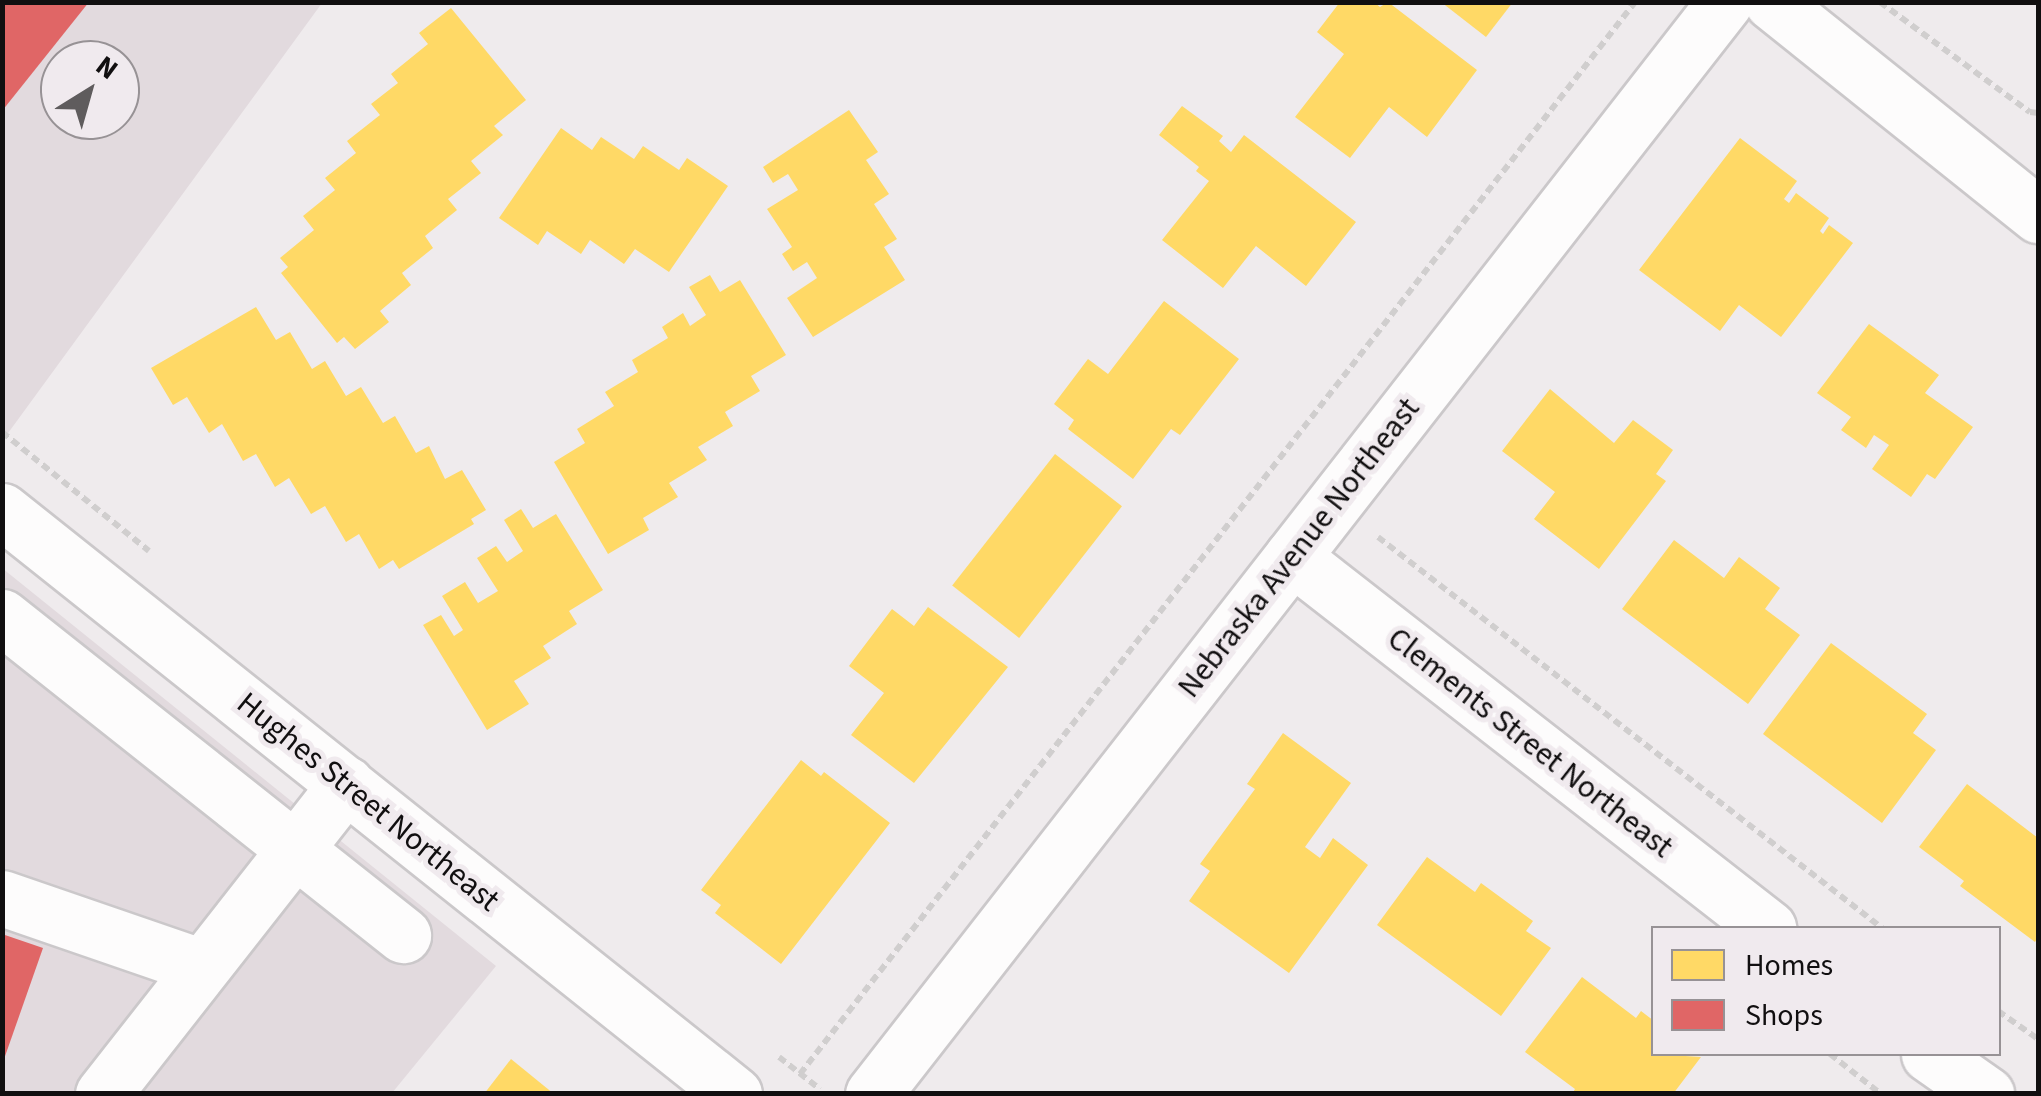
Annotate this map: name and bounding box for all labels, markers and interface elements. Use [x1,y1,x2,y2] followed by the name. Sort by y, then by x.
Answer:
[40,40,140,140] north arrow
[87,46,126,89] text: N
[1170,390,1428,706] street label: Nebraska Avenue Northeast
[1380,620,1680,866] street label: Clements Street Northeast
[229,684,507,920] street label: Hughes Street Northeast
[1651,926,2001,1056] legend
[1745,944,1833,987] text: Homes
[1745,994,1823,1037] text: Shops

